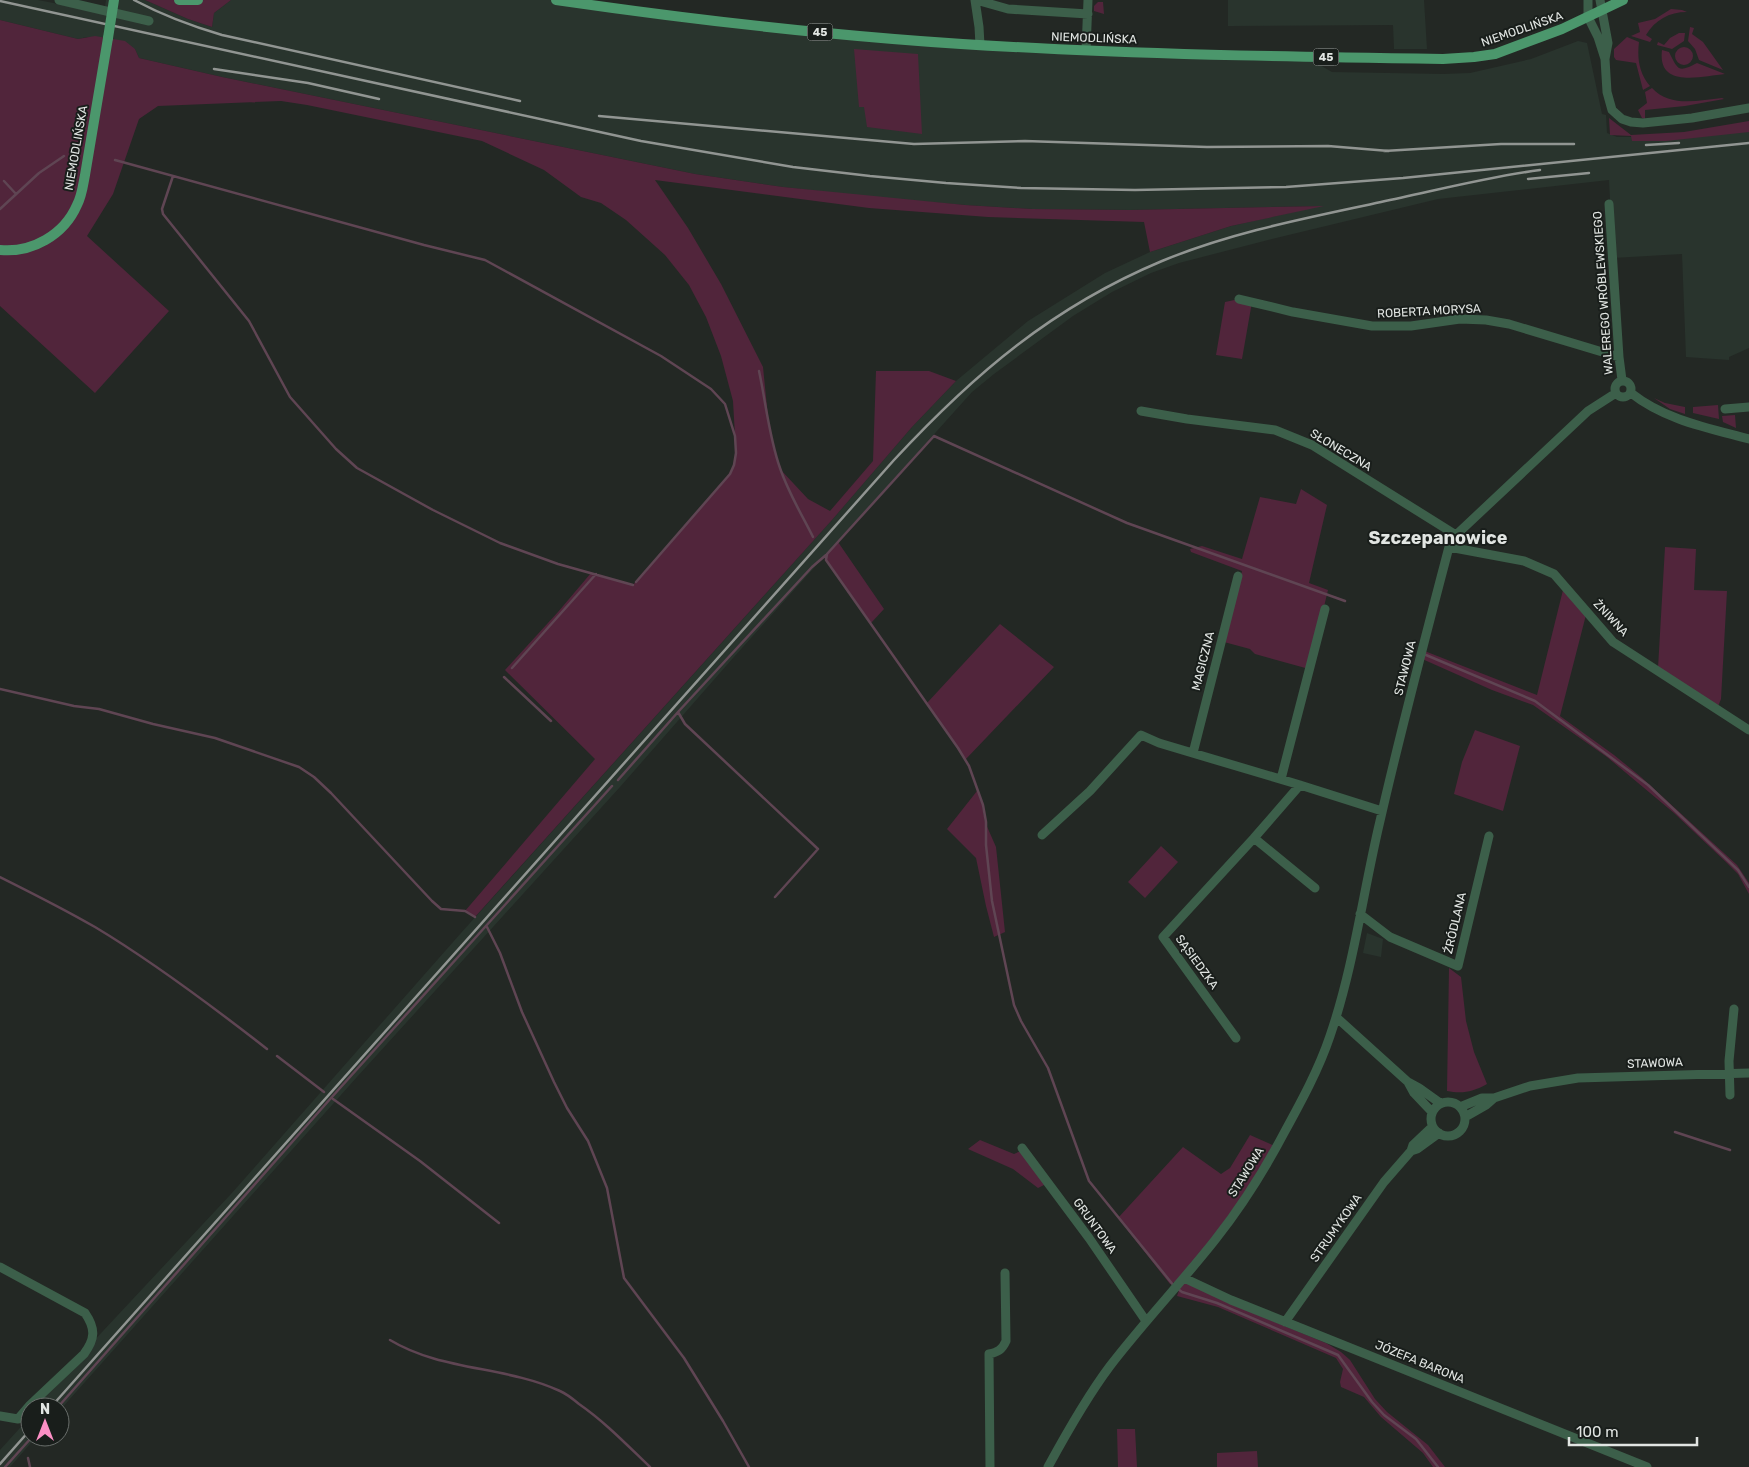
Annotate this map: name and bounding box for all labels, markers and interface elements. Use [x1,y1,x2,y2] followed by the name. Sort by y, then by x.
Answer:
[1479,8,1565,50] street label: NIEMODLIŃSKA
[808,24,832,41] road number: 45
[1051,30,1137,46] street label: NIEMODLIŃSKA
[1314,48,1338,66] road number: 45
[62,104,90,192] street label: NIEMODLIŃSKA
[1590,211,1616,375] street label: WALEREGO WRÓBLEWSKIEGO
[1377,301,1481,321] street label: ROBERTA MORYSA
[1308,426,1374,474] street label: SŁONECZNA
[1369,527,1508,549] district label: Szczepanowice
[1591,597,1631,639] street label: ŻNIWNA
[1189,630,1217,692] street label: MAGICZNA
[1391,639,1419,697] street label: STAWOWA
[1441,891,1469,955] street label: ŹRÓDLANA
[1173,932,1221,992] street label: SĄSIEDZKA
[1627,1055,1683,1071] street label: STAWOWA
[1225,1145,1267,1199] street label: STAWOWA
[1307,1191,1365,1265] street label: STRUMYKOWA
[1070,1196,1120,1256] street label: GRUNTOWA
[1373,1338,1467,1386] street label: JÓZEFA BARONA
[20,1397,70,1447] north arrow
[40,1401,50,1418] text: N
[1569,1414,1696,1446] scale bar
[1576,1423,1618,1441] text: 100 m

